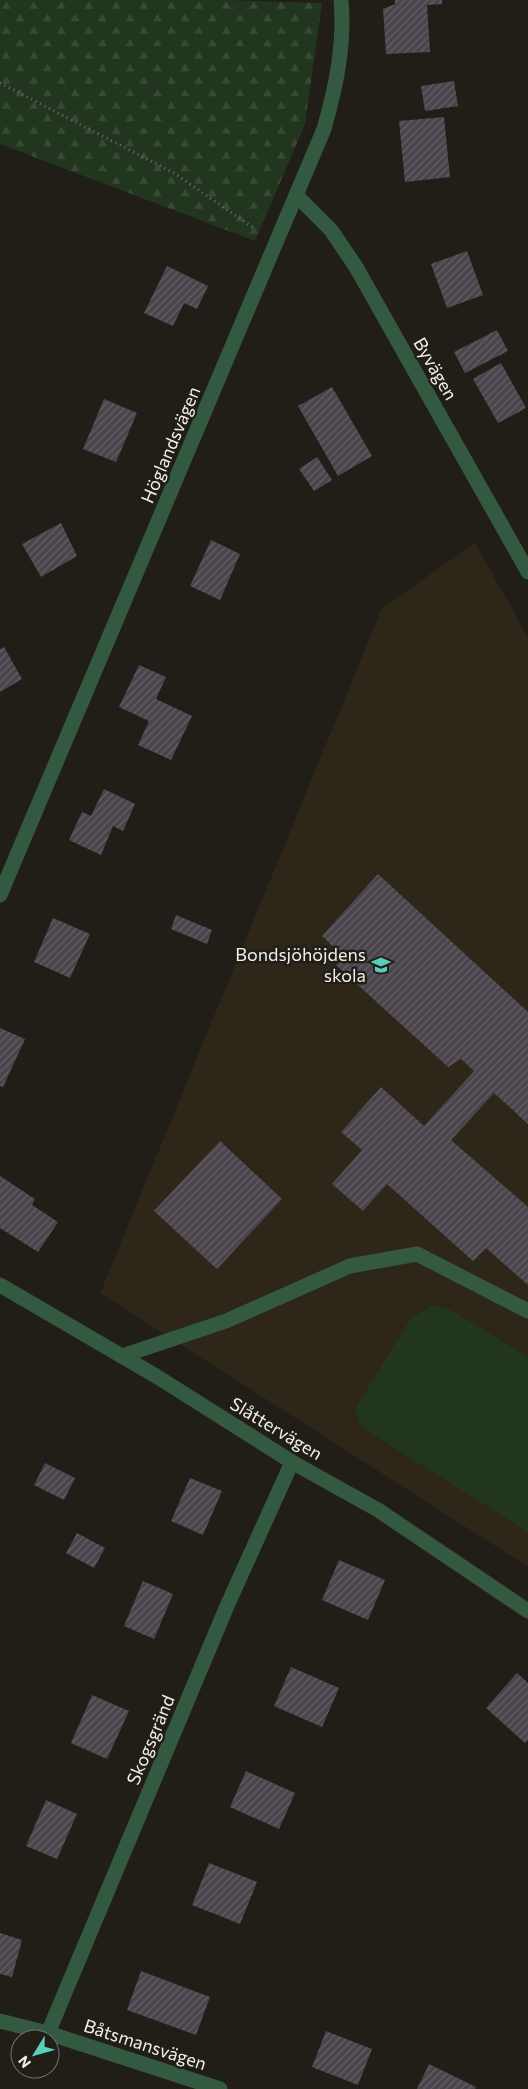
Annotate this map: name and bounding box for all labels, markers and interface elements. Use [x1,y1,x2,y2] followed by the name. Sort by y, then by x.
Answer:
[409,333,463,404] street label: Byvägen
[136,383,205,506] street label: Höglandsvägen
[235,943,366,986] place label: Bondsjöhöjdens skola
[370,954,392,976] school or university icon: Bondsjöhöjdens skola
[226,1392,327,1464] street label: Slåttervägen
[121,1691,179,1788] street label: Skogsgränd
[81,2014,209,2074] street label: Båtsmansvägen
[10,2029,60,2079] north arrow
[14,2053,34,2071] text: N

